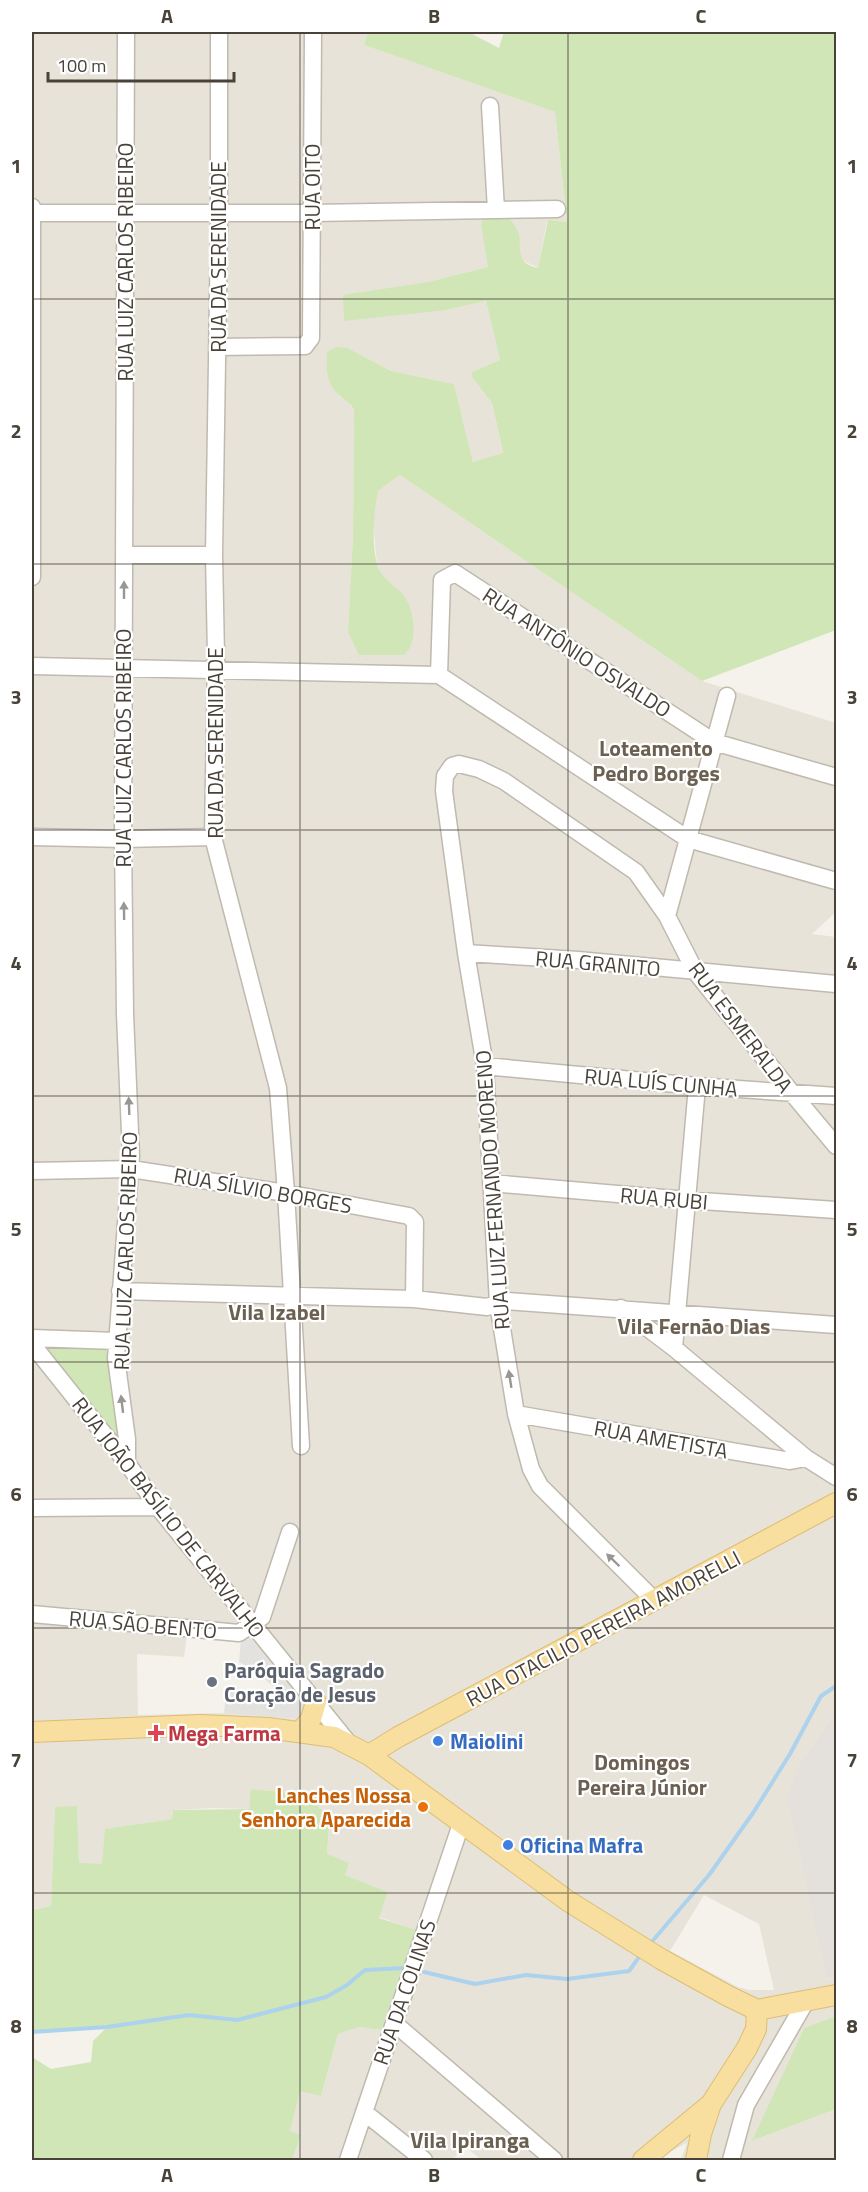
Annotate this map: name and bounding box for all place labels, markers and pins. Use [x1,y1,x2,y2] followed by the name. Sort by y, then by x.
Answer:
[224,1654,384,1710] place label: Paróquia Sagrado Coração de Jesus
[205,1675,219,1689] marker: Paróquia Sagrado Coração de Jesus
[168,1717,281,1749] place label: Mega Farma
[450,1725,523,1757] place label: Maiolini
[149,1726,163,1740] marker: Mega Farma
[431,1734,445,1748] marker: Maiolini
[241,1779,411,1835] place label: Lanches Nossa Senhora Aparecida
[416,1800,430,1814] marker: Lanches Nossa Senhora Aparecida
[520,1829,643,1861] place label: Oficina Mafra
[501,1838,515,1852] marker: Oficina Mafra

